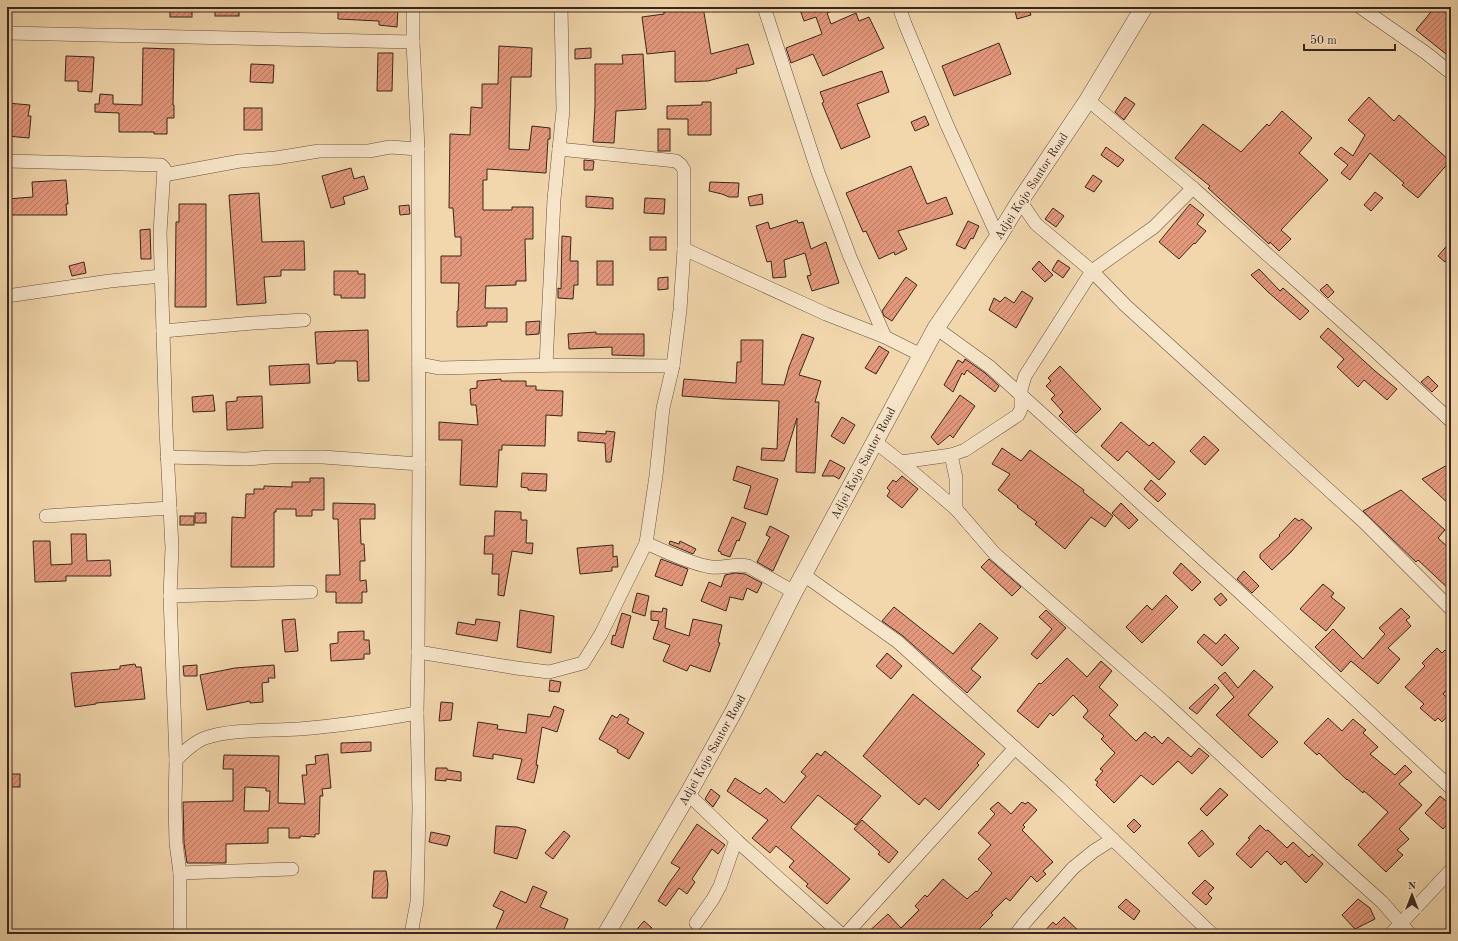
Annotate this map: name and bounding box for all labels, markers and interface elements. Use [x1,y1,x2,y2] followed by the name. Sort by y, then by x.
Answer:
[1304,26,1395,52] scale bar
[1310,34,1337,47] text: 50 m
[993,131,1071,242] street label: Adjei Kojo Santor Road
[829,406,898,521] street label: Adjei Kojo Santor Road
[677,693,748,808] street label: Adjei Kojo Santor Road
[1392,875,1432,915] north arrow
[1408,881,1417,892] text: N

